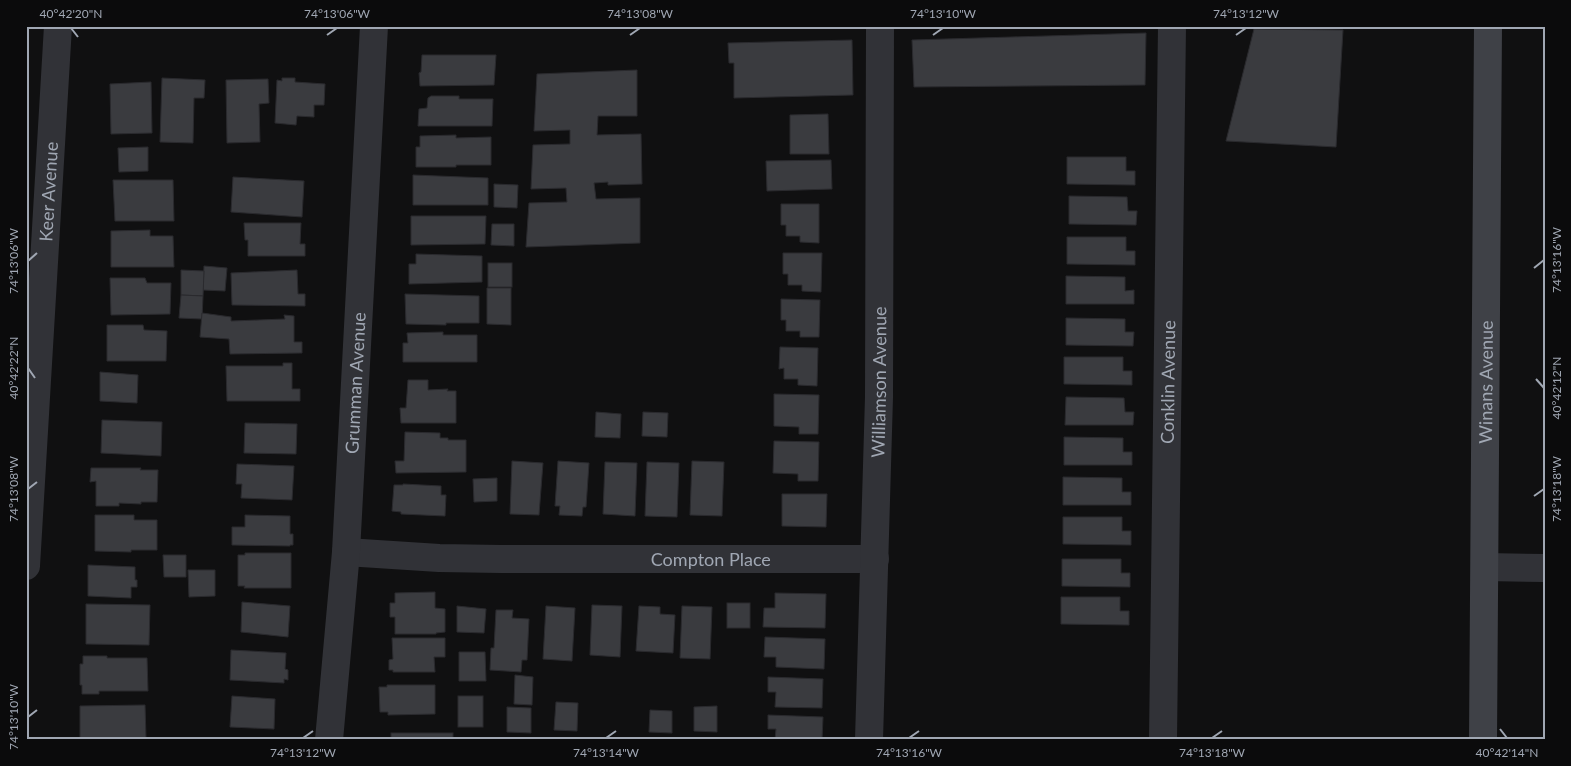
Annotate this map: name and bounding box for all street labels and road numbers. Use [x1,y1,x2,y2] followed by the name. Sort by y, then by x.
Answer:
[34,141,62,242] street label: Keer Avenue
[866,307,890,458] street label: Williamson Avenue
[340,312,370,454] street label: Grumman Avenue
[1156,320,1179,444] street label: Conklin Avenue
[1474,320,1497,444] street label: Winans Avenue
[651,548,771,570] street label: Compton Place

